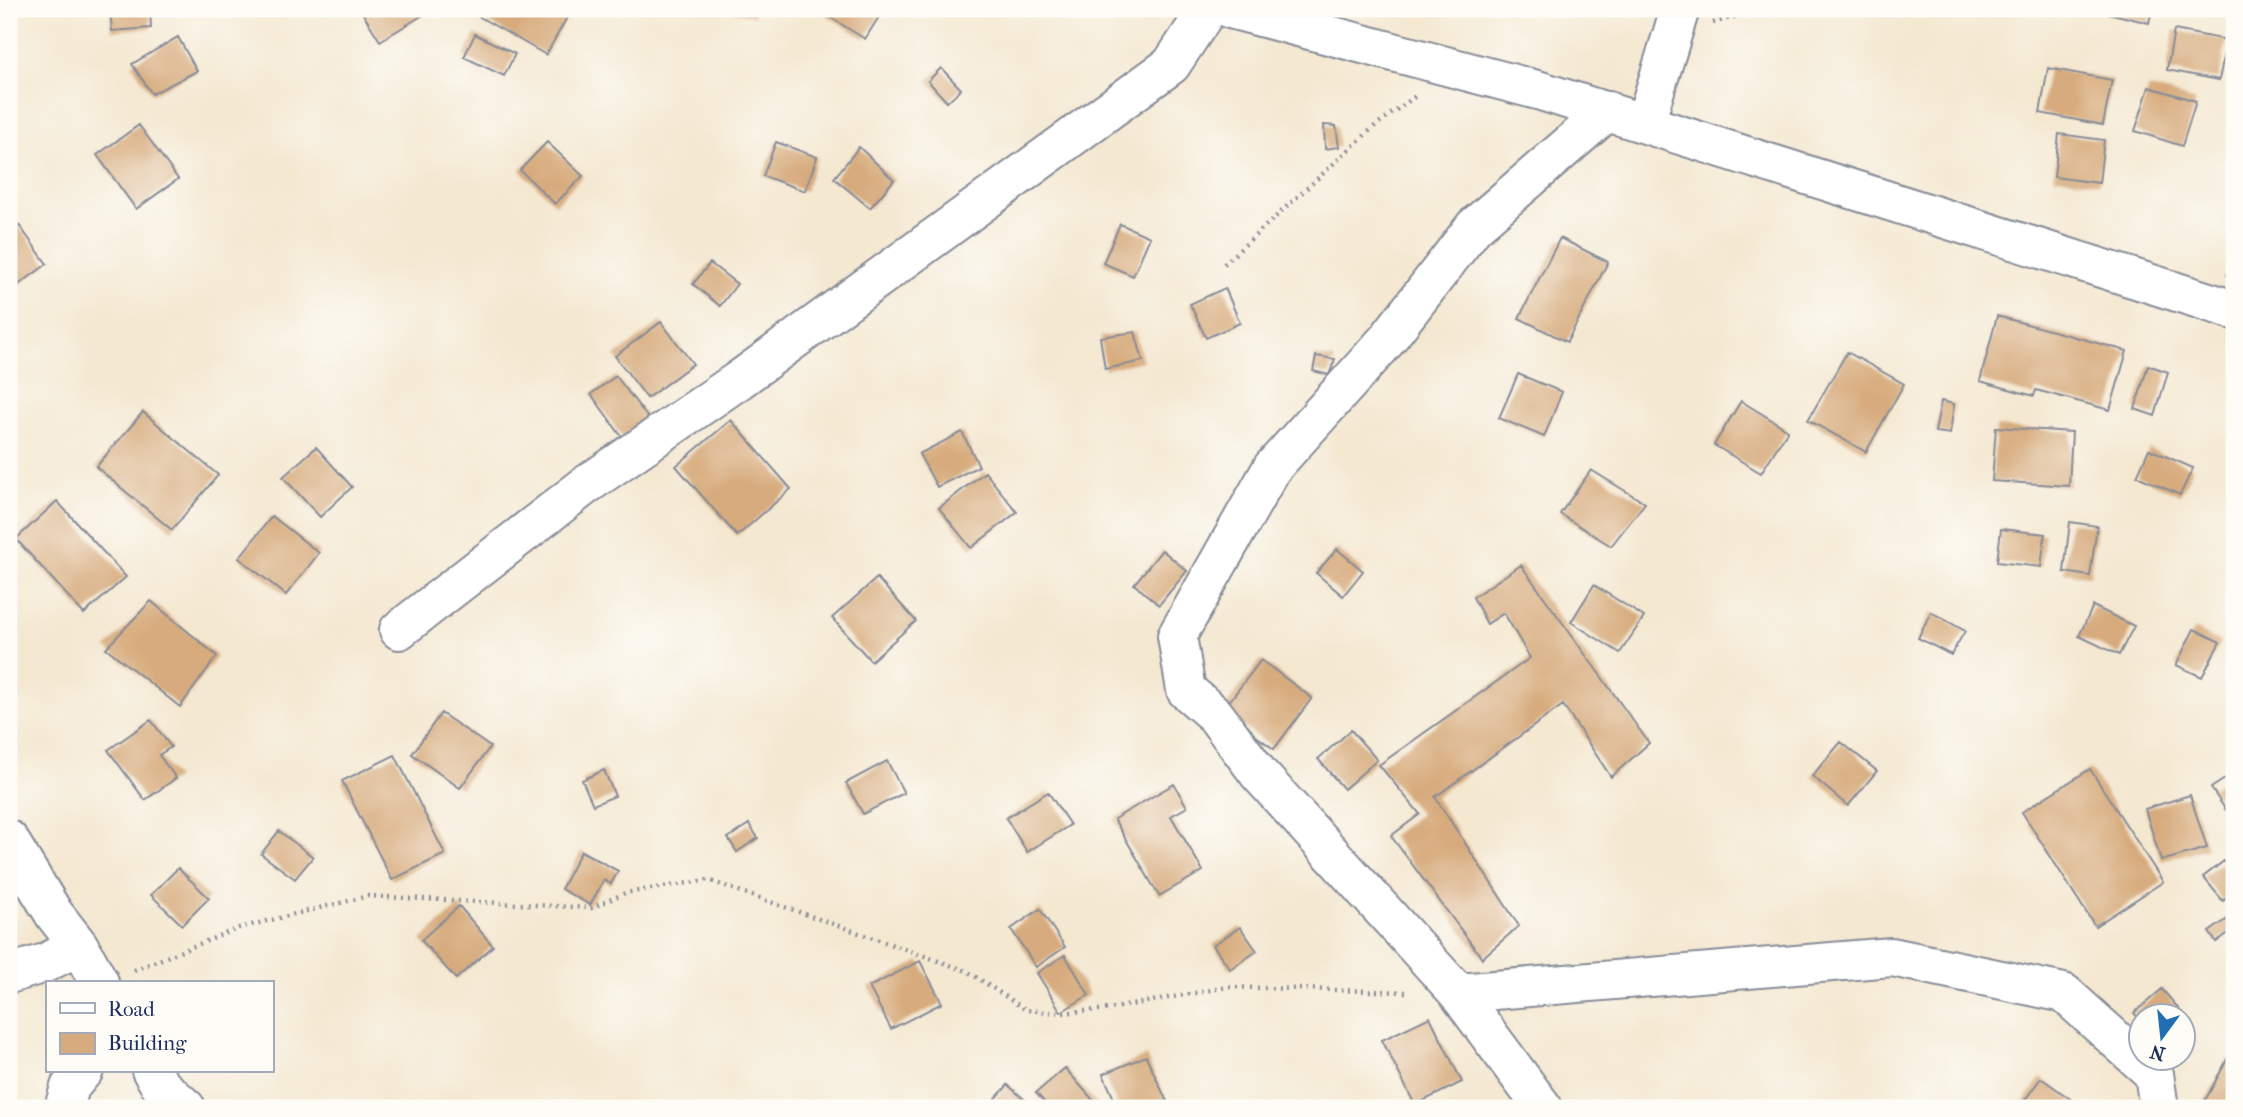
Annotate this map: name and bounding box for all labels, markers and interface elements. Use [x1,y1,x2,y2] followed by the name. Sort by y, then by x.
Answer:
[46,981,273,1072] legend
[108,997,155,1021] text: Road
[2128,1002,2198,1072] north arrow
[108,1031,187,1055] text: Building
[2147,1040,2168,1065] text: N

